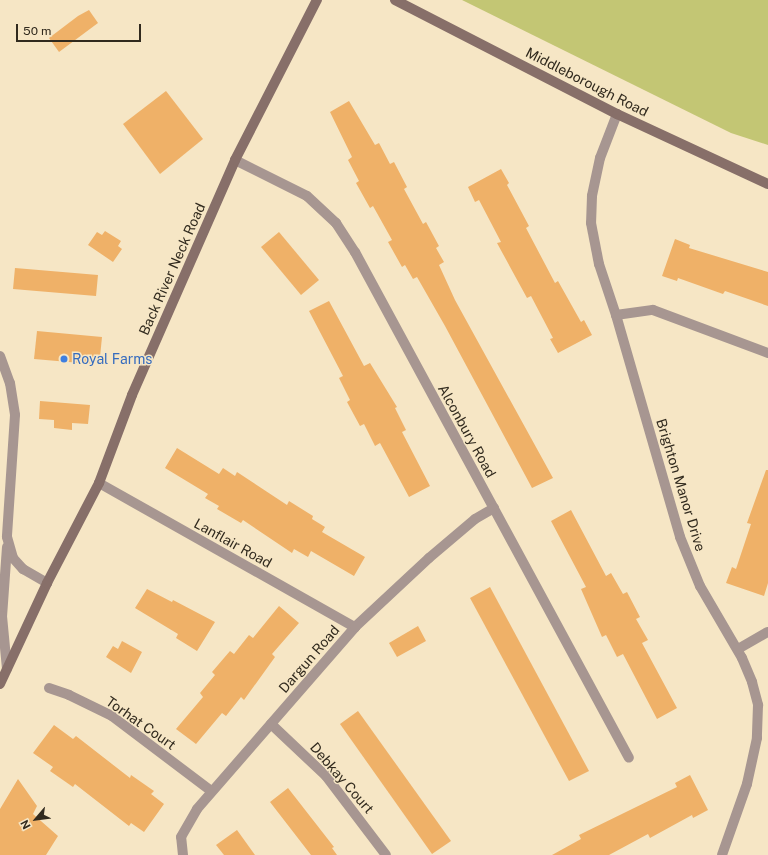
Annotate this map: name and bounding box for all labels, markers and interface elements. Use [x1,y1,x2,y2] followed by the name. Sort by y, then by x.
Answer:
[18,16,143,42] scale bar
[23,24,51,38] text: 50 m
[523,44,651,120] street label: Middleborough Road
[135,200,209,338] street label: Back River Neck Road
[72,351,152,367] place label: Royal Farms
[59,354,69,364] marker: Royal Farms
[435,382,499,480] street label: Alconbury Road
[653,417,709,553] street label: Brighton Manor Drive
[191,515,275,571] street label: Lanflair Road
[275,622,343,696] street label: Dargun Road
[103,693,179,753] street label: Torhat Court
[307,739,377,817] street label: Debkay Court
[16,799,56,839] north arrow
[18,818,33,831] text: N

